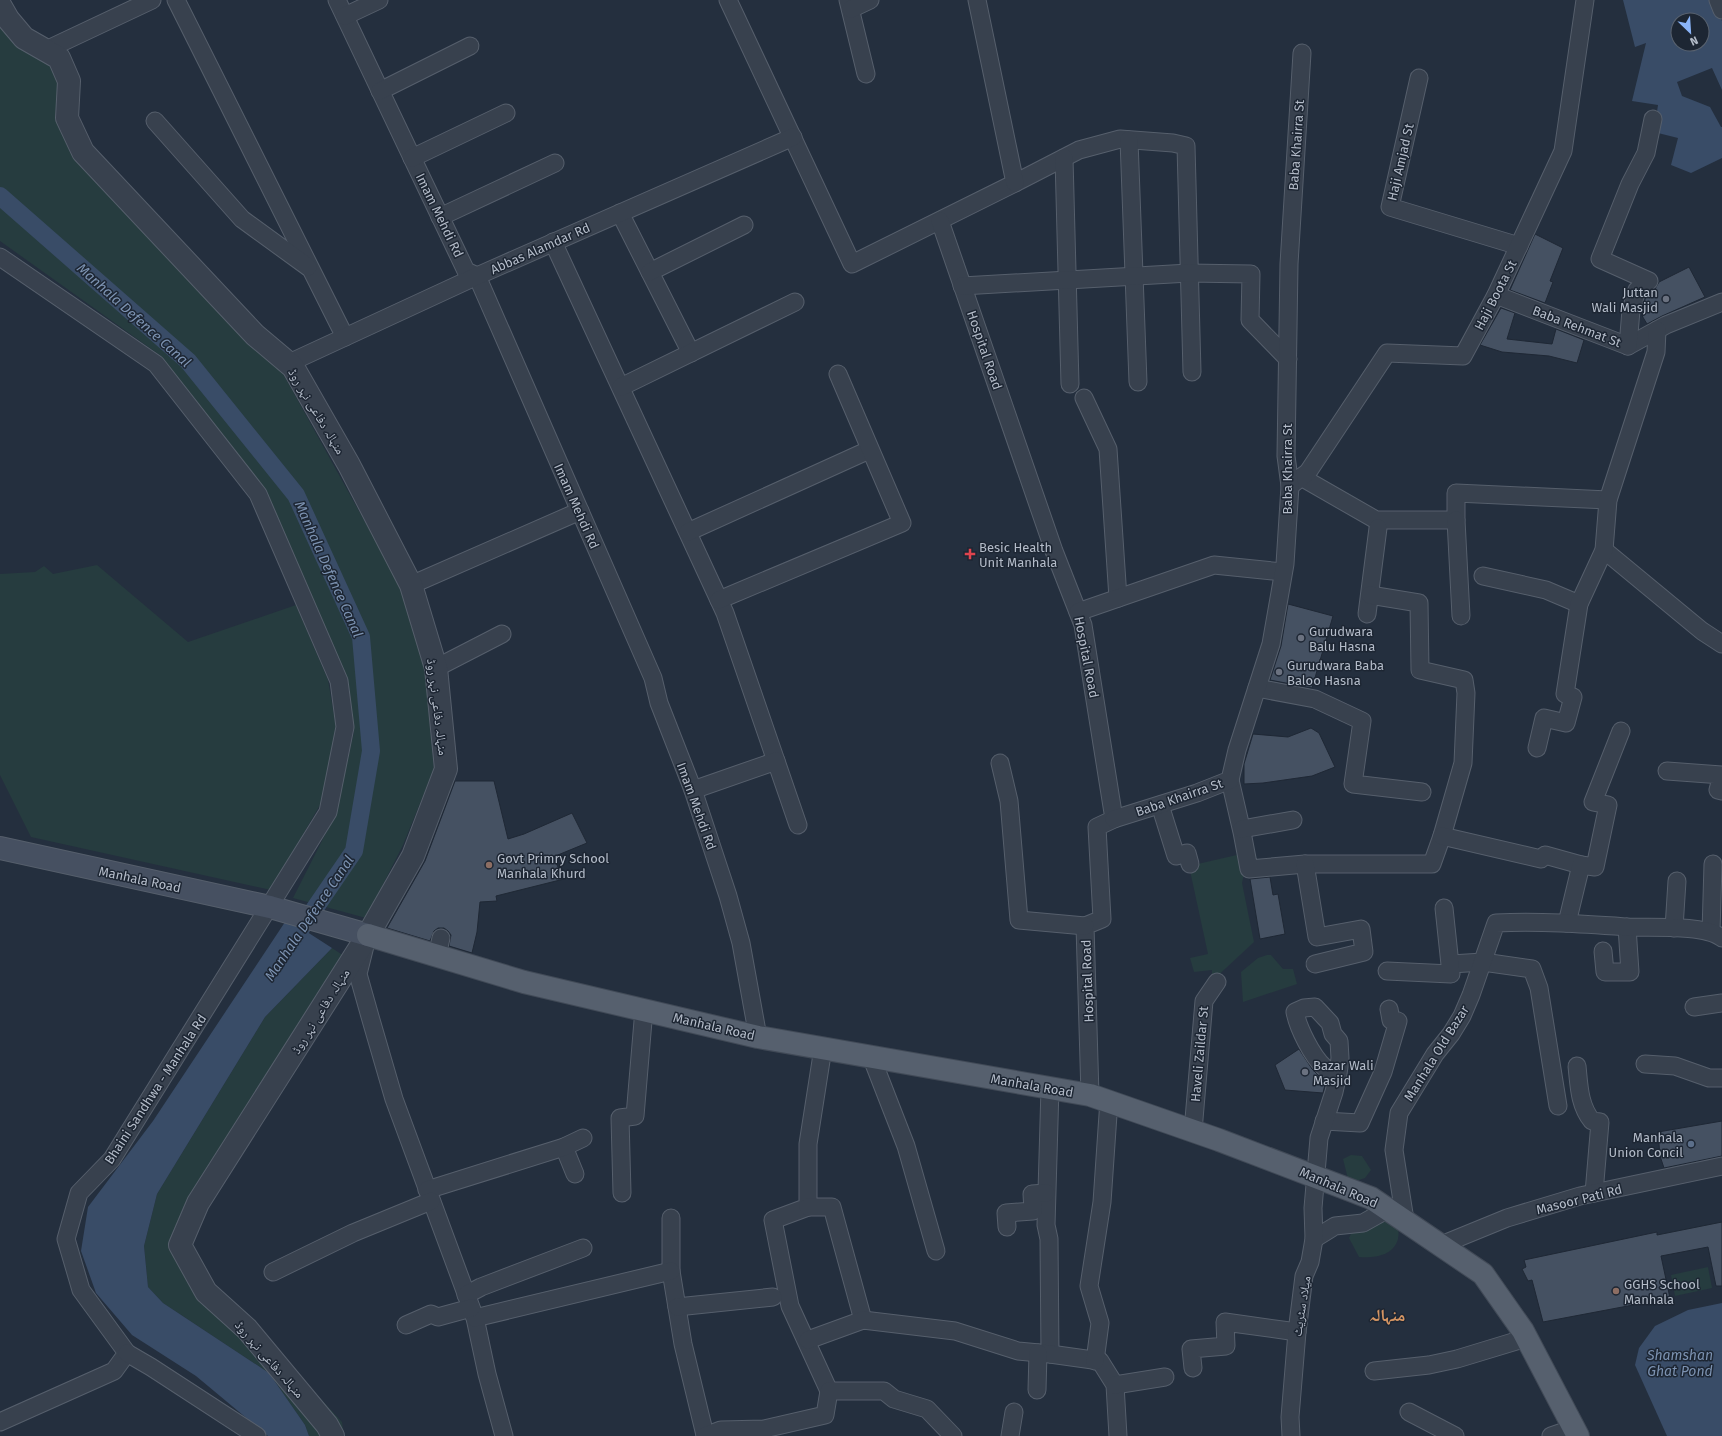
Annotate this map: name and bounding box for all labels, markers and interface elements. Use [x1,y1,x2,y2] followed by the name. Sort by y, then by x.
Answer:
[1670,12,1710,52] north arrow
[1688,33,1700,48] text: N
[1286,99,1307,191] street label: Baba Khairra St
[1384,122,1417,202] street label: Haji Amjad St
[413,171,466,260] street label: Imam Mehdi Rd
[488,220,592,277] street label: Abbas Alamdar Rd
[1471,257,1520,333] street label: Haji Boota St
[73,260,194,371] water label: Manhala Defence Canal
[1592,285,1658,315] place label: Juttan Wali Masjid
[1661,294,1671,304] marker: Juttan Wali Masjid
[1530,303,1623,350] street label: Baba Rehmat St
[964,309,1005,392] street label: Hospital Road
[284,366,348,457] street label: منہالہ دفاعی نہر روڈ
[1280,423,1295,514] street label: Baba Khairra St
[551,461,602,551] street label: Imam Mehdi Rd
[291,498,366,640] water label: Manhala Defence Canal
[979,540,1057,570] place label: Besic Health Unit Manhala
[964,548,976,560] marker: Besic Health Unit Manhala
[1071,615,1102,699] street label: Hospital Road
[1309,624,1375,654] place label: Gurudwara Balu Hasna
[1296,633,1306,643] marker: Gurudwara Balu Hasna
[423,658,451,756] street label: منہالہ دفاعی نہر روڈ
[1287,658,1384,688] place label: Gurudwara Baba Baloo Hasna
[1274,667,1284,677] marker: Gurudwara Baba Baloo Hasna
[674,760,719,852] street label: Imam Mehdi Rd
[1134,775,1225,819] street label: Baba Khairra St
[497,851,609,881] place label: Govt Primry School Manhala Khurd
[261,852,358,984] water label: Manhala Defence Canal
[484,860,494,870] marker: Govt Primry School Manhala Khurd
[97,863,182,896] street label: Manhala Road
[1079,939,1096,1023] street label: Hospital Road
[288,966,353,1057] street label: منہالہ دفاعی نہر روڈ
[1401,1003,1472,1104] street label: Manhala Old Bazar
[1188,1005,1211,1103] street label: Haveli Zaildar St
[671,1010,756,1043] street label: Manhala Road
[101,1012,210,1167] street label: Bhaini Sandhwa - Manhala Rd
[1313,1058,1374,1088] place label: Bazar Wali Masjid
[1300,1067,1310,1077] marker: Bazar Wali Masjid
[989,1071,1074,1100] street label: Manhala Road
[1609,1130,1683,1160] place label: Manhala Union Concil
[1686,1139,1696,1149] marker: Manhala Union Concil
[1297,1164,1380,1211] street label: Manhala Road
[1535,1182,1624,1217] street label: Masoor Pati Rd
[1289,1275,1315,1338] street label: میلاد سٹریٹ
[1624,1277,1700,1307] place label: GGHS School Manhala
[1611,1286,1621,1296] marker: GGHS School Manhala
[1369,1305,1405,1326] district label: منہالہ
[231,1318,307,1402] street label: منہالہ دفاعی نہر روڈ
[1646,1347,1713,1380] water label: Shamshan Ghat Pond

